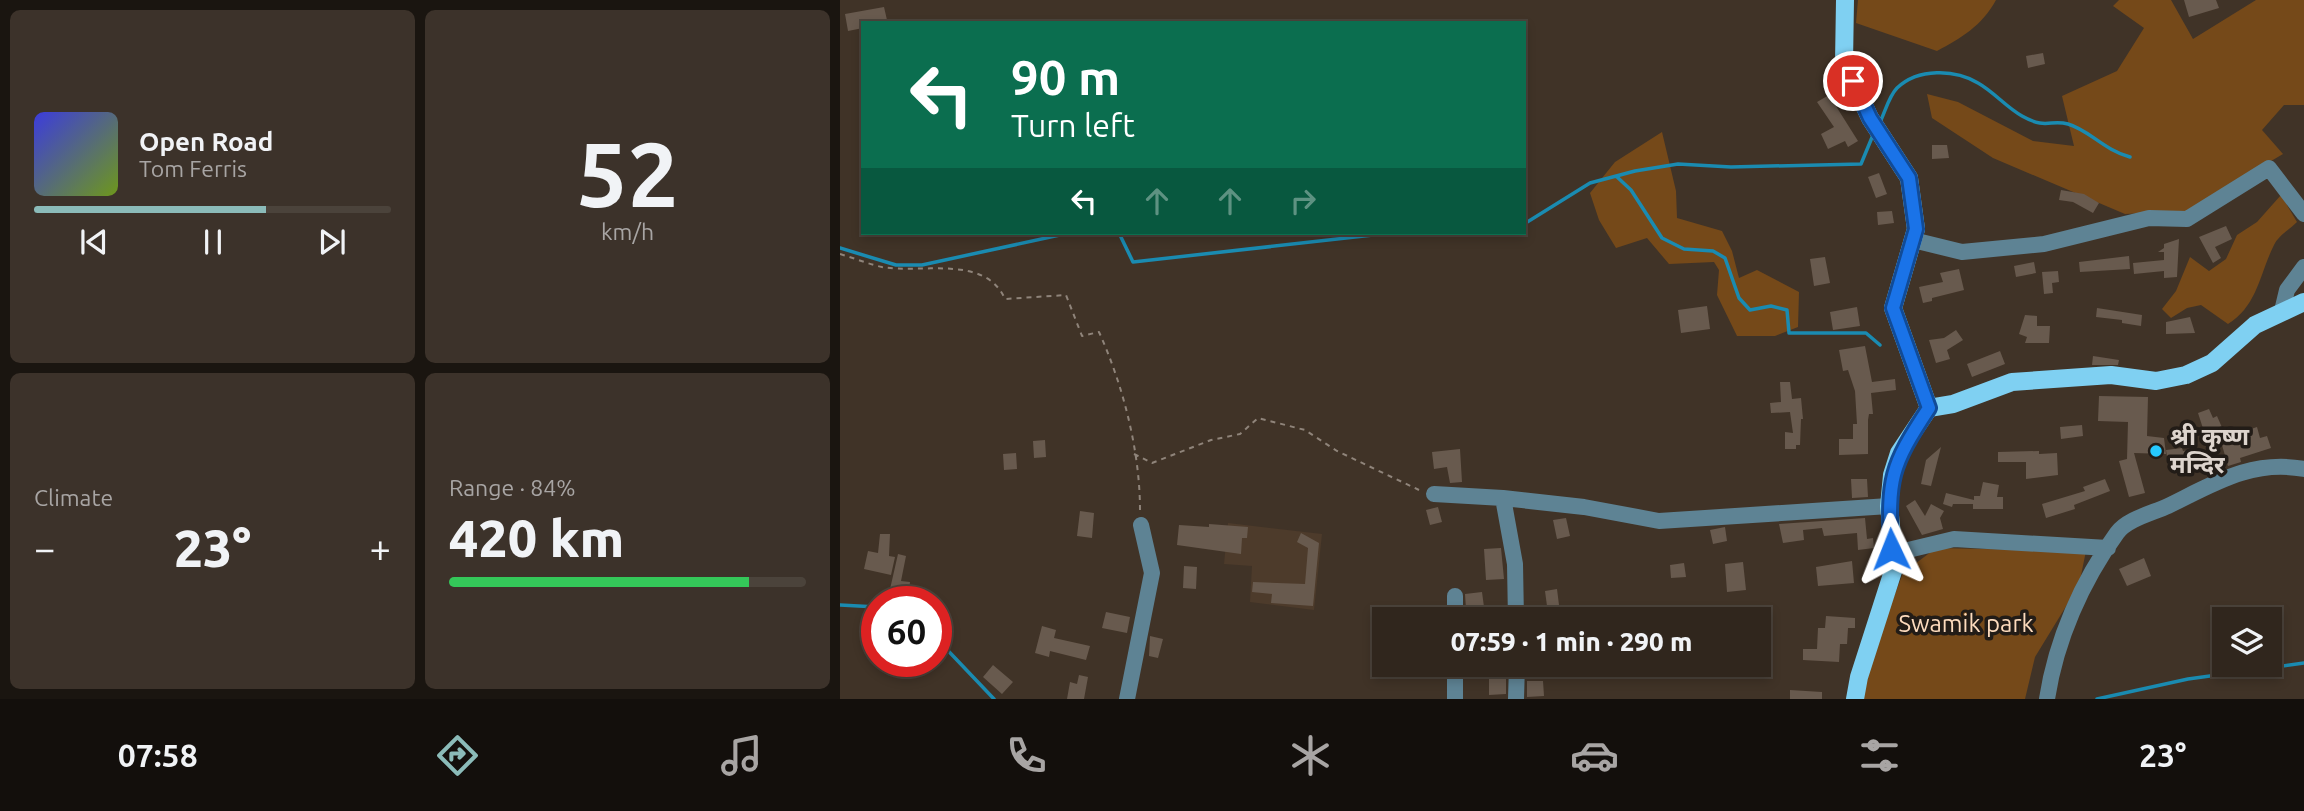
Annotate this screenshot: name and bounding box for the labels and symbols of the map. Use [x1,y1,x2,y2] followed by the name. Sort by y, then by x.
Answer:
[1823,51,1883,111] pin
[2170,423,2250,478] place label: श्री कृष्ण मन्दिर
[2148,443,2164,459] marker: श्री कृष्ण मन्दिर
[1854,512,1928,586] position arrow
[861,586,952,677] speed limit sign: 60
[1898,610,2034,637] park label: Swamik park

